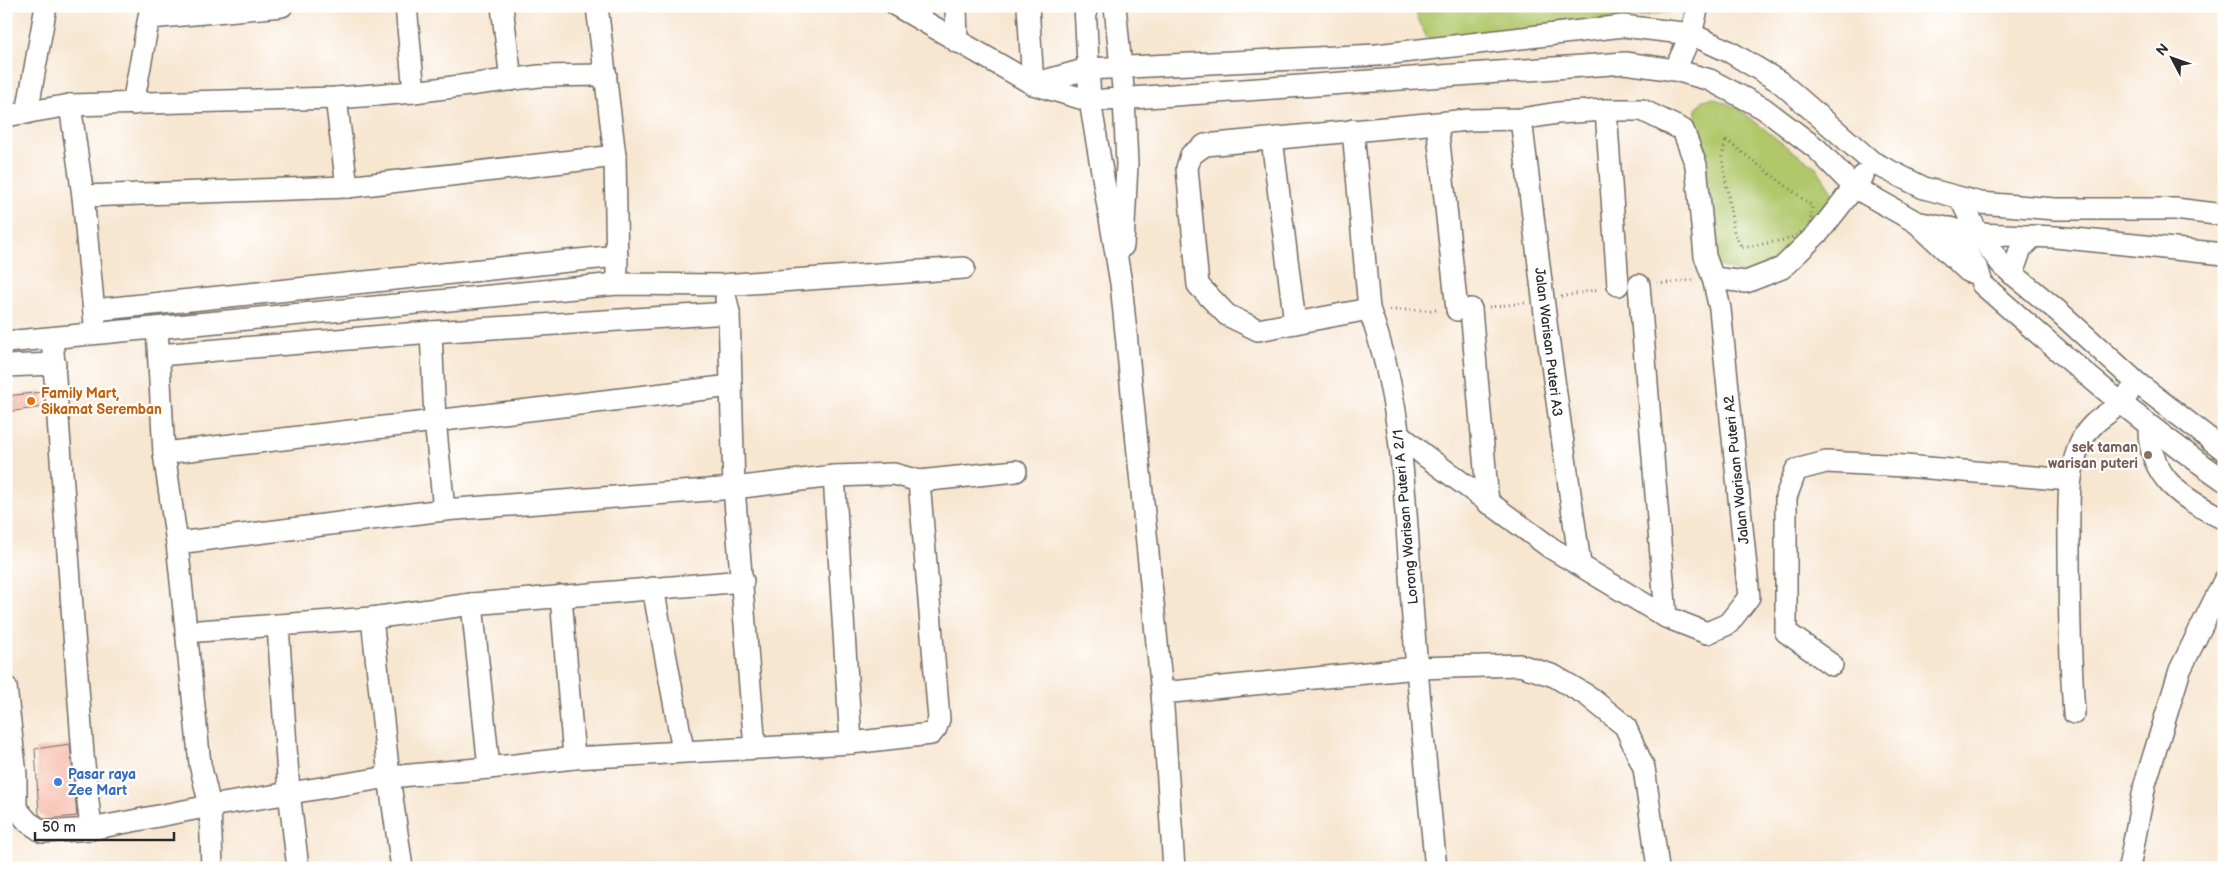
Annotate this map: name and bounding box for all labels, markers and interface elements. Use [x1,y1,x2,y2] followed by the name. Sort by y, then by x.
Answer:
[2148,32,2198,82] north arrow
[2153,40,2172,59] text: N
[1531,267,1566,417] street label: Jalan Warisan Puteri A3
[41,385,162,418] place label: Family Mart, Sikamat Seremban
[1720,394,1753,545] street label: Jalan Warisan Puteri A2
[25,395,37,407] marker: Family Mart, Sikamat Seremban
[1389,429,1422,605] street label: Lorong Warisan Puteri A 2/1
[2048,439,2138,472] place label: sek taman warisan puteri
[2142,449,2154,461] marker: sek taman warisan puteri
[68,766,136,799] place label: Pasar raya Zee Mart
[52,776,64,788] marker: Pasar raya Zee Mart
[35,809,174,841] scale bar
[42,818,76,837] text: 50 m

